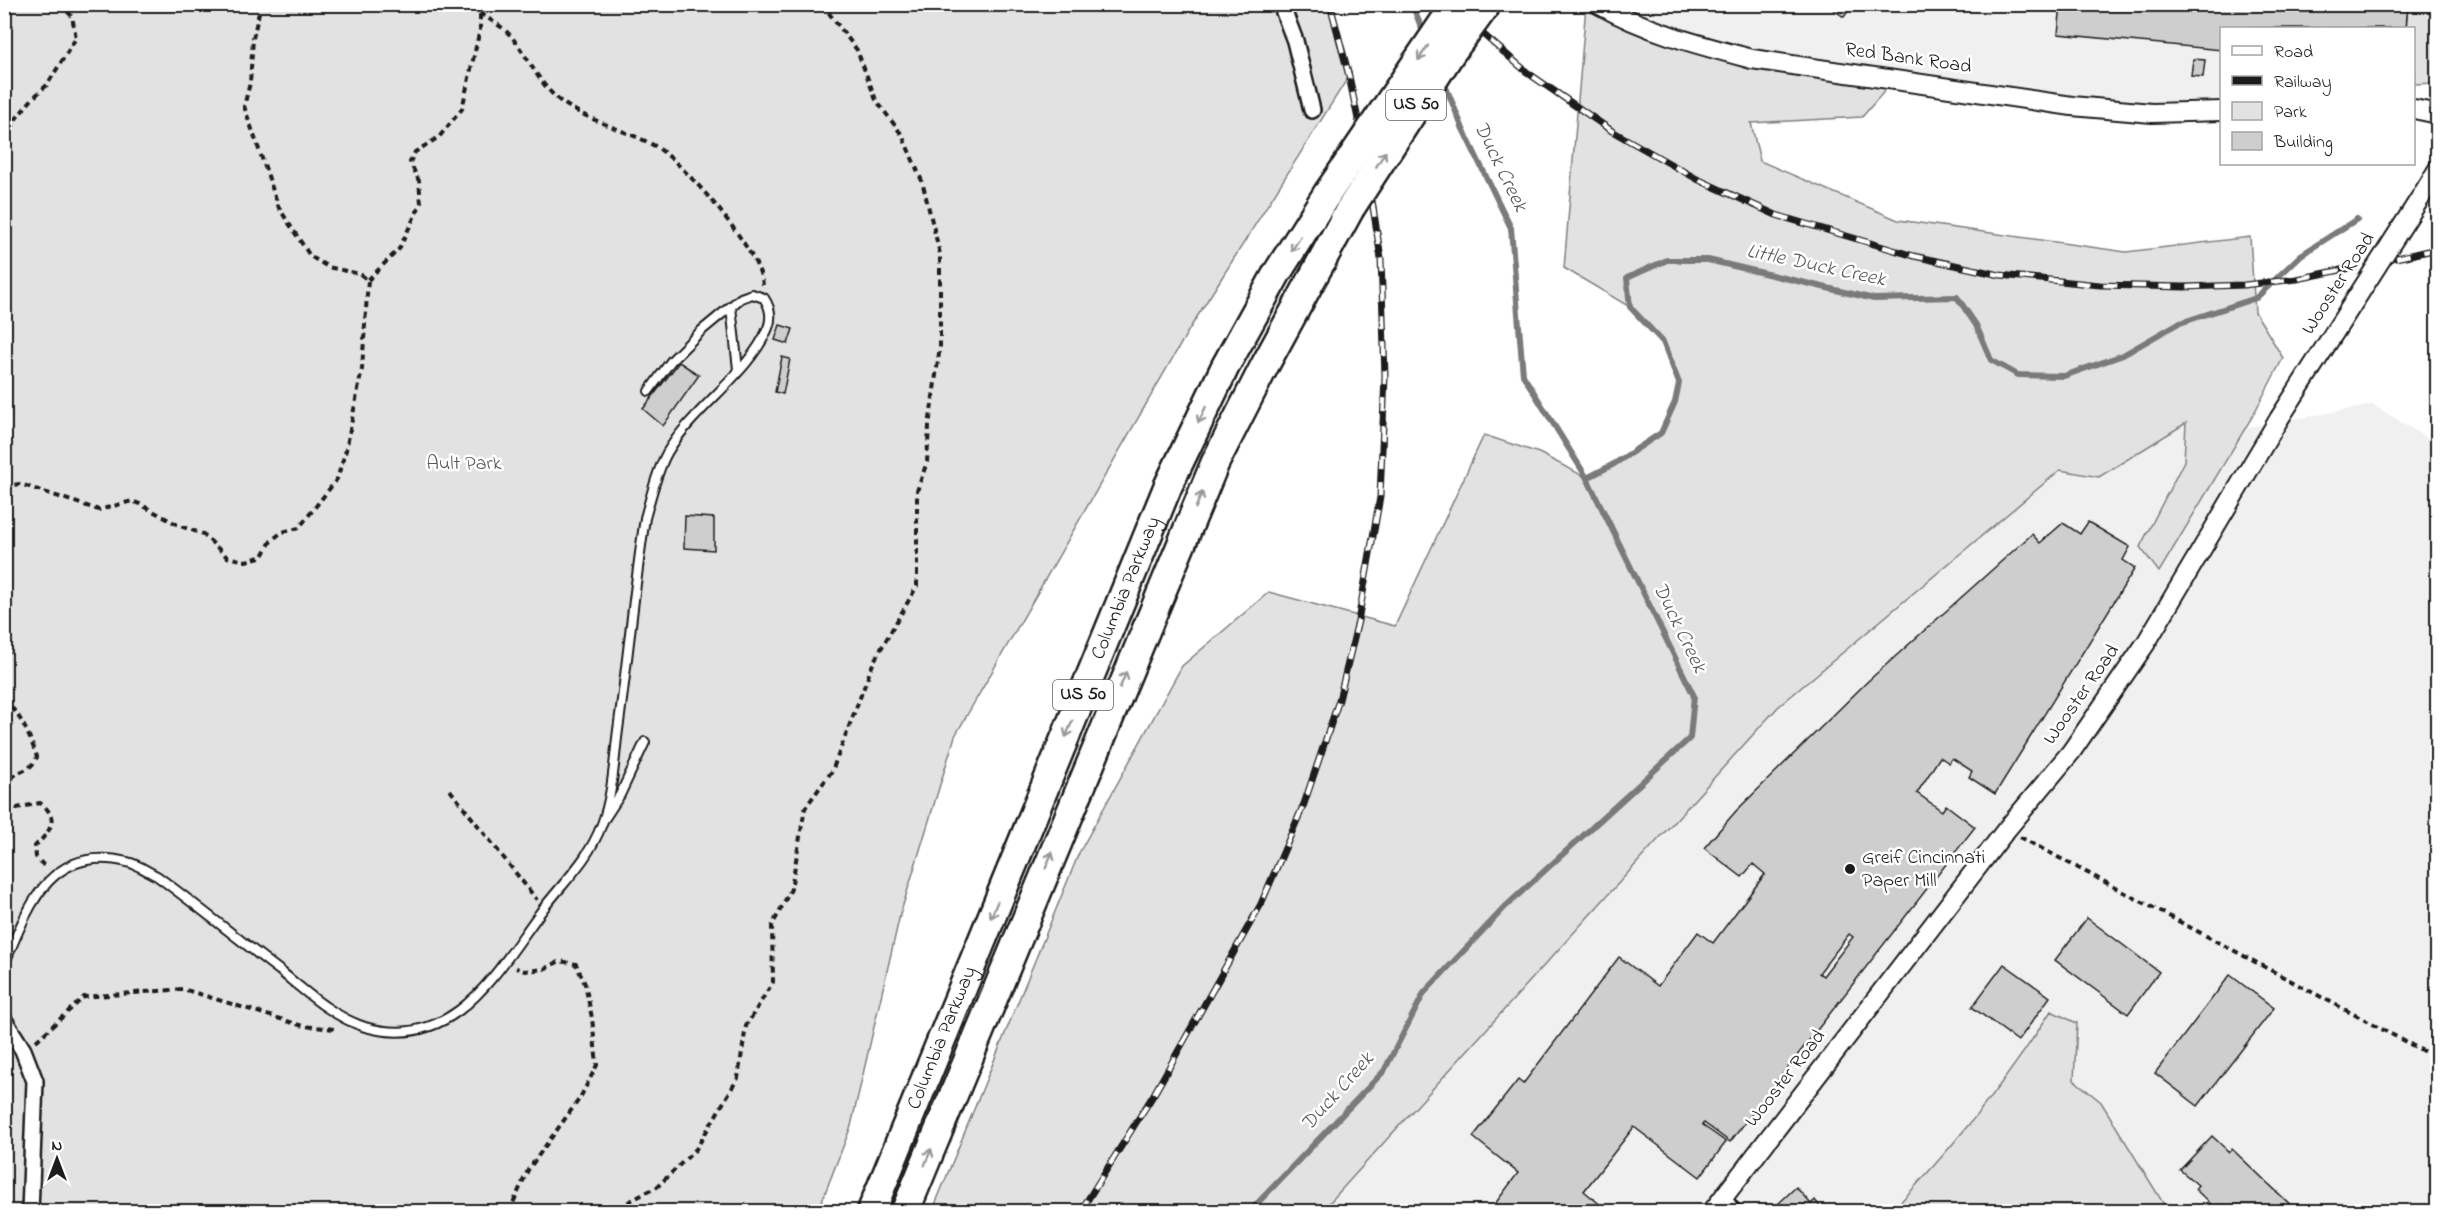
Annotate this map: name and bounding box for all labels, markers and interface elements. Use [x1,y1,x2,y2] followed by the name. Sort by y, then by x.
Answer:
[2220,27,2415,165] legend
[1843,36,1973,82] street label: Red Bank Road
[2274,40,2313,66] text: Road
[1417,44,1429,60] one-way arrow
[2274,70,2331,96] text: Railway
[1386,90,1446,120] road number: US 50
[2274,100,2307,126] text: Park
[1465,117,1535,218] water label: Duck Creek
[2273,130,2333,157] text: Building
[1376,151,1388,168] one-way arrow
[2295,227,2383,341] street label: Wooster Road
[1290,235,1302,252] one-way arrow
[1744,237,1889,295] water label: Little Duck Creek
[1196,405,1208,423] one-way arrow
[427,450,502,479] park label: Ault Park
[1194,491,1205,510] one-way arrow
[1084,512,1168,664] street label: Columbia Parkway
[1644,578,1714,679] water label: Duck Creek
[2037,639,2127,751] street label: Wooster Road
[1118,671,1129,690] one-way arrow
[1053,680,1113,710] road number: US 50
[1063,720,1074,738] one-way arrow
[1862,844,1985,896] place label: Greif Cincinnati Paper Mill
[1044,852,1055,870] one-way arrow
[1843,862,1857,876] marker: Greif Cincinnati Paper Mill
[988,900,999,918] one-way arrow
[900,962,984,1114] street label: Columbia Parkway
[1739,1024,1833,1134] street label: Wooster Road
[1294,1045,1382,1138] water label: Duck Creek
[27,1129,87,1189] north arrow
[52,1134,63,1158] text: N
[923,1149,934,1167] one-way arrow

